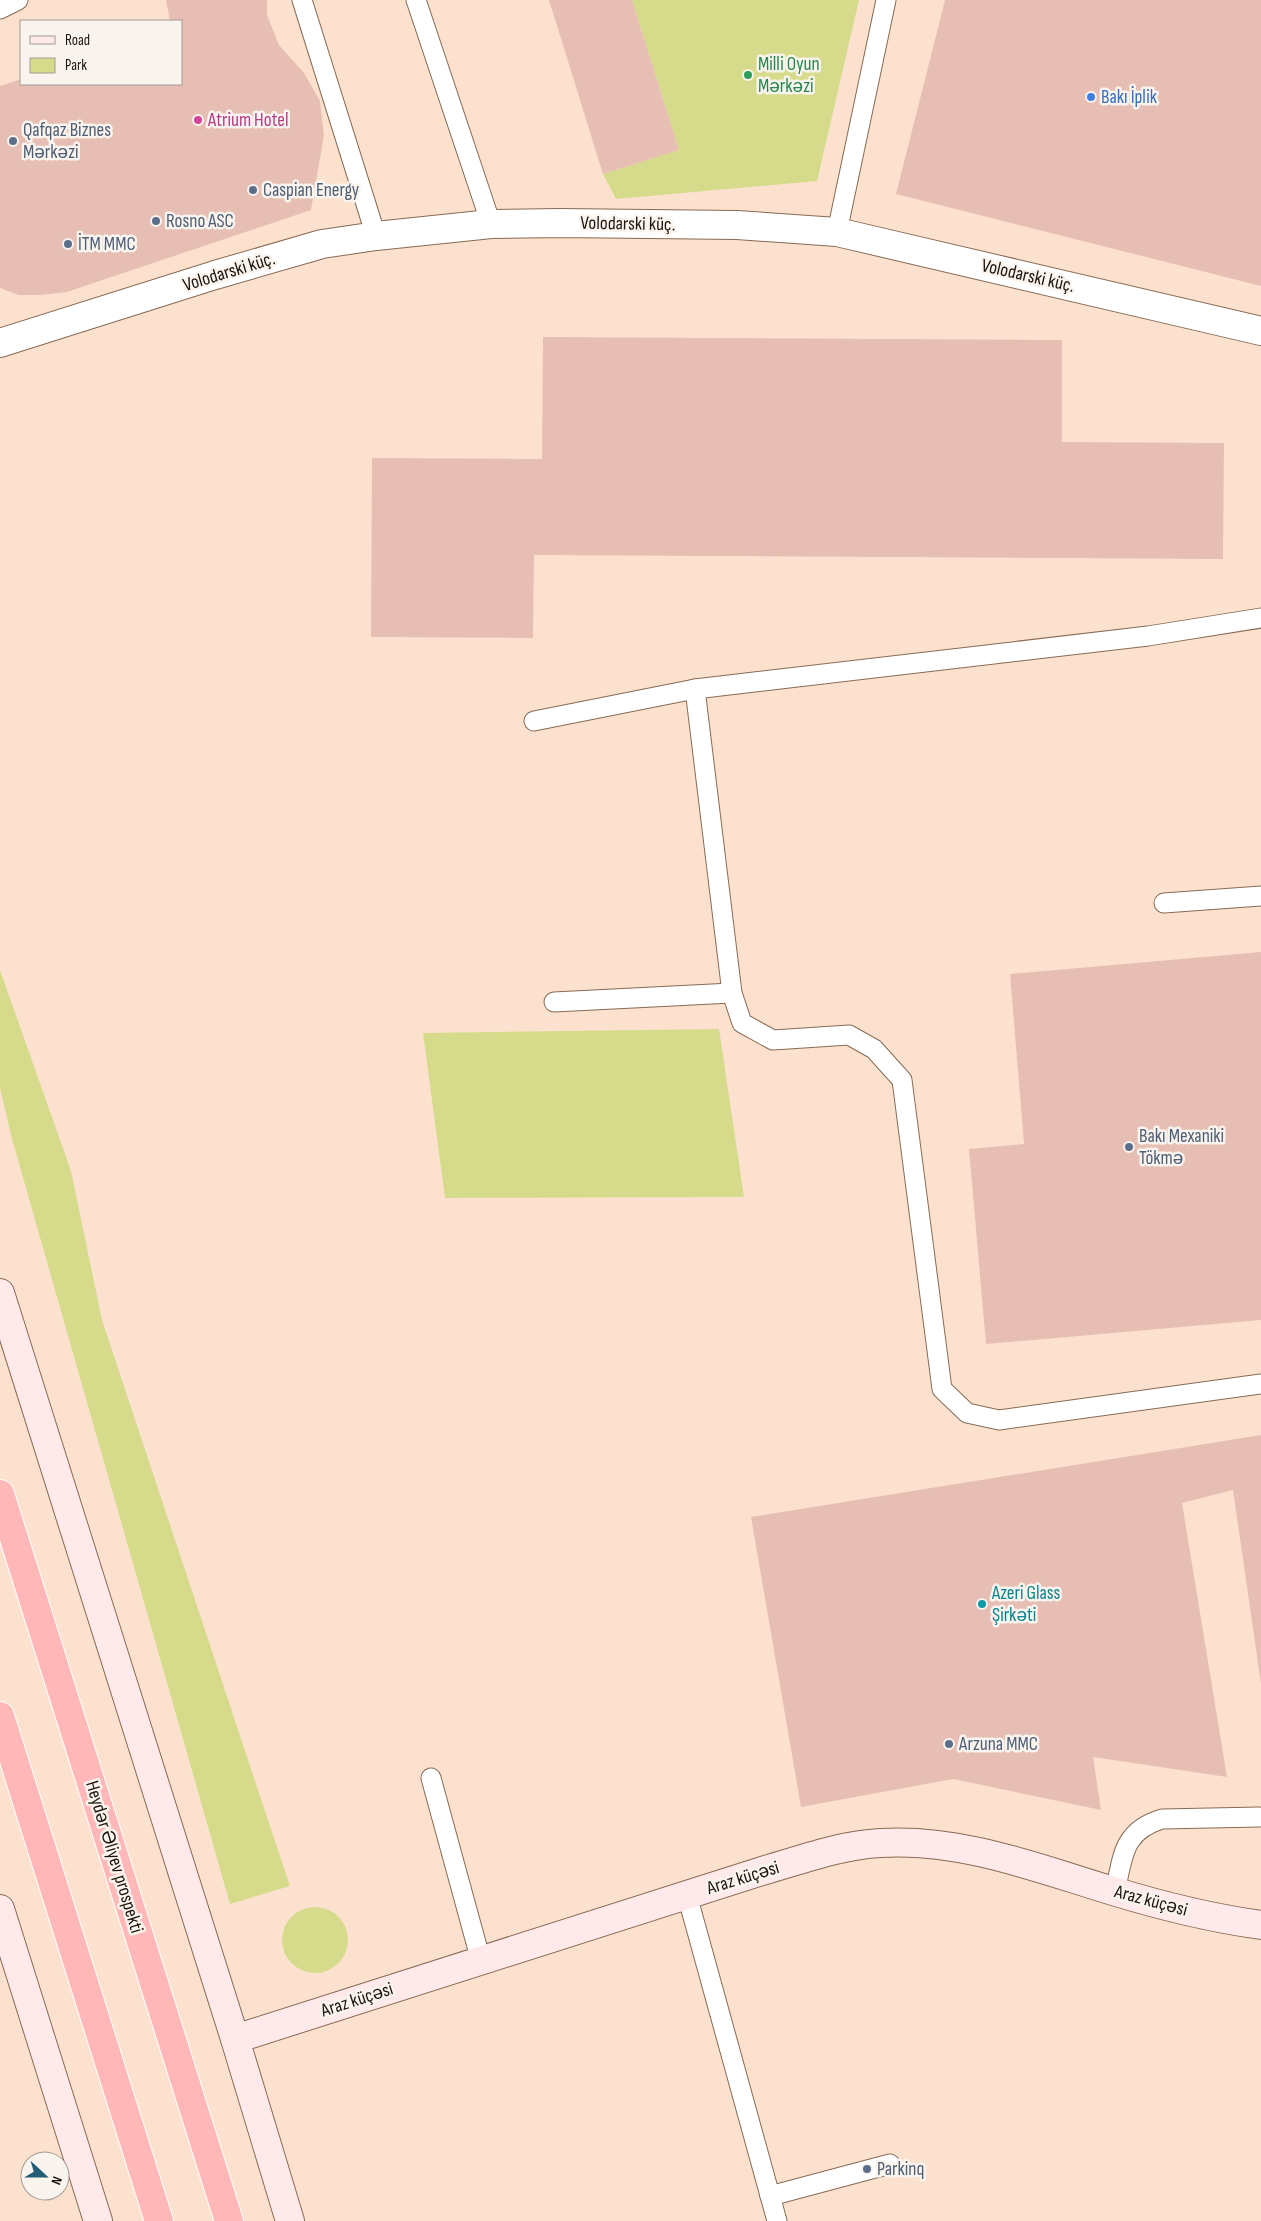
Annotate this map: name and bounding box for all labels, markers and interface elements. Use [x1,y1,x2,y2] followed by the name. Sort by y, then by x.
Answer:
[20,20,182,85] legend
[65,31,90,50] text: Road
[758,53,820,98] place label: Milli Oyun Mərkəzi
[65,56,87,75] text: Park
[742,69,754,81] marker: Milli Oyun Mərkəzi
[1101,86,1158,109] place label: Bakı İplik
[1085,91,1097,103] marker: Bakı İplik
[207,109,288,132] place label: Atrium Hotel
[192,114,204,126] marker: Atrium Hotel
[23,119,111,164] place label: Qafqaz Biznes Mərkəzi
[7,135,19,147] marker: Qafqaz Biznes Mərkəzi
[263,179,360,202] place label: Caspian Energy
[247,184,259,196] marker: Caspian Energy
[166,210,234,233] place label: Rosno ASC
[580,212,676,236] street label: Volodarski küç.
[150,215,162,227] marker: Rosno ASC
[78,233,136,256] place label: İTM MMC
[62,238,74,250] marker: İTM MMC
[180,247,278,297] street label: Volodarski küç.
[979,254,1077,298] street label: Volodarski küç.
[1139,1125,1224,1170] place label: Bakı Mexaniki Tökmə
[1123,1141,1135,1153] marker: Bakı Mexaniki Tökmə
[991,1582,1060,1627] place label: Azeri Glass Şirkəti
[976,1598,988,1610] marker: Azeri Glass Şirkəti
[958,1733,1038,1756] place label: Arzuna MMC
[943,1738,955,1750] marker: Arzuna MMC
[80,1778,148,1936] street label: Heydər Əliyev prospekti
[703,1856,782,1900] street label: Araz küçəsi
[1111,1880,1190,1922] street label: Araz küçəsi
[317,1978,396,2023] street label: Araz küçəsi
[20,2151,70,2201] north arrow
[877,2158,924,2181] place label: Parkinq
[861,2163,873,2175] marker: Parkinq
[47,2174,66,2187] text: N

